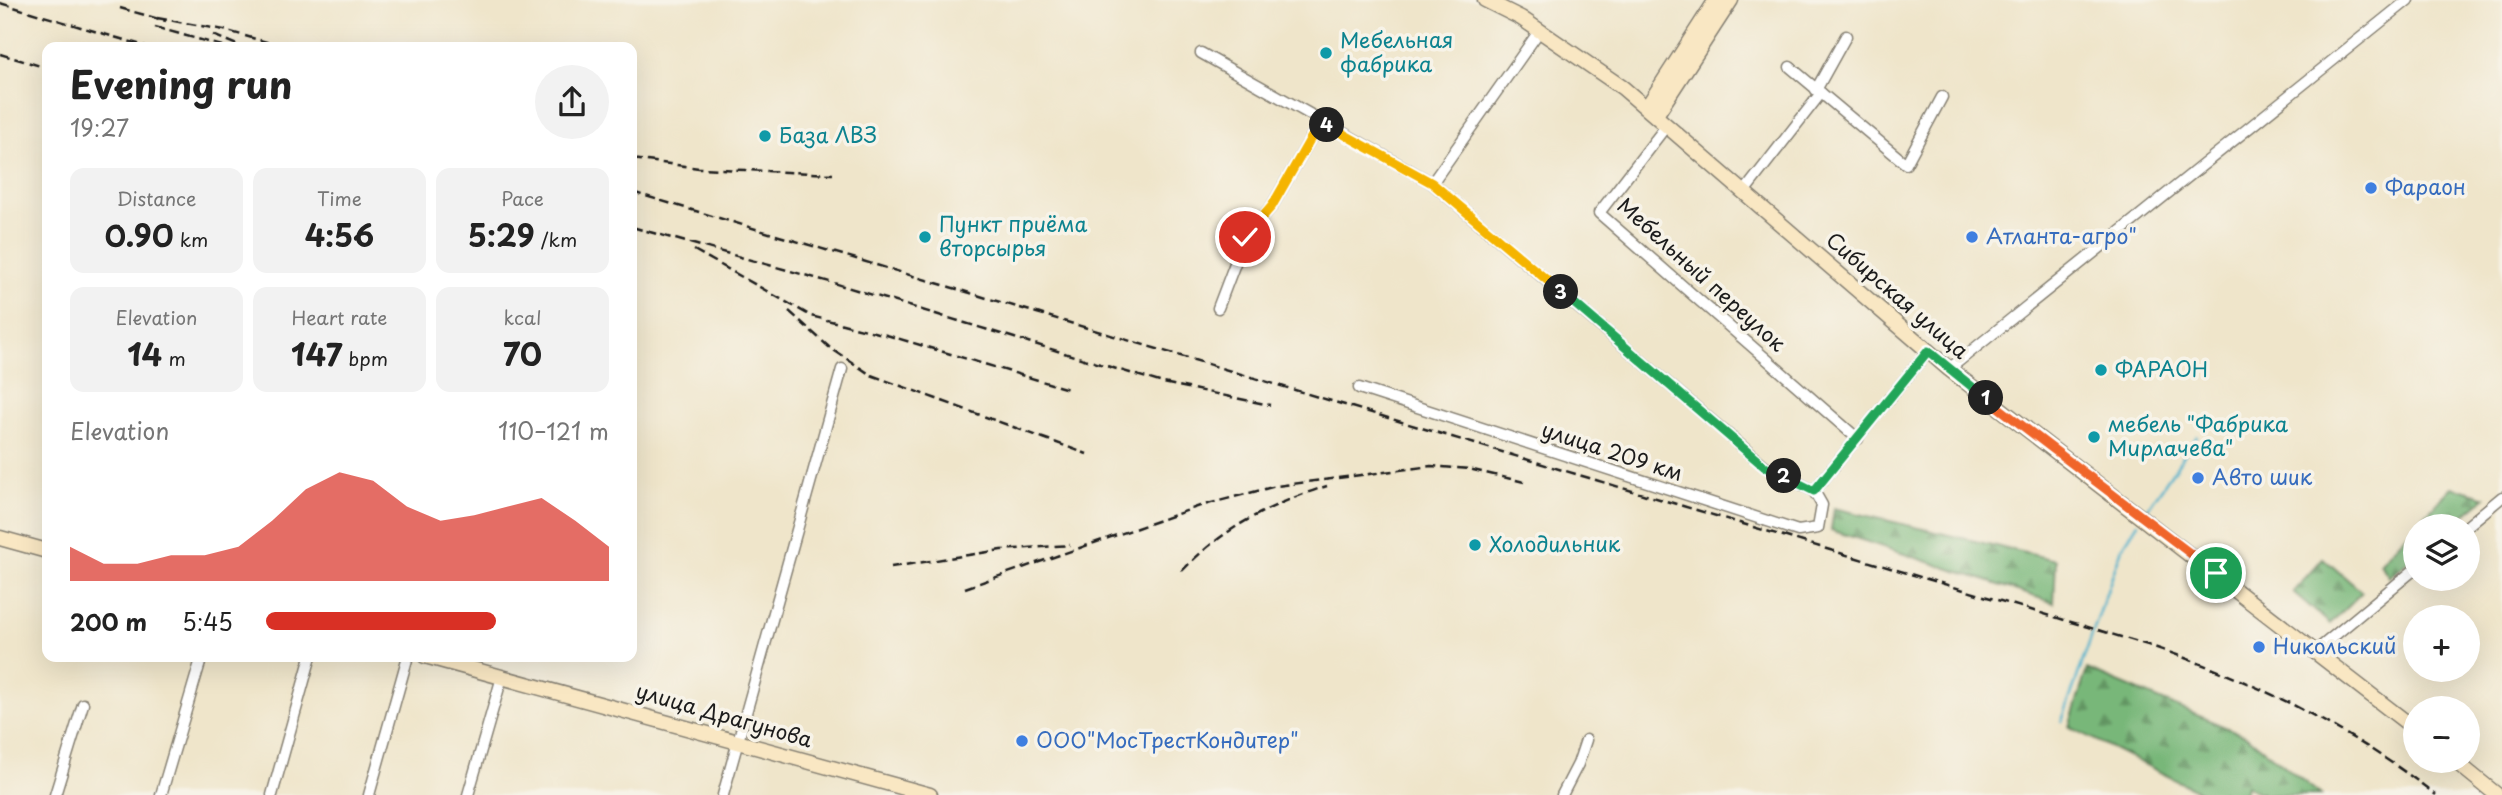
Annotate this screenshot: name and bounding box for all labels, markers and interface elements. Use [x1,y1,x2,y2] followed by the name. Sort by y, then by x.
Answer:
[1340,23,1453,79] place label: Мебельная фабрика
[1318,45,1334,61] marker: Мебельная фабрика
[70,55,292,112] text: Evening run
[535,65,609,139] button: share
[1310,108,1344,142] pin: 4
[70,110,129,145] text: 19:27
[1320,110,1333,138] text: 4
[779,118,877,150] place label: База ЛВЗ
[757,128,773,144] marker: База ЛВЗ
[2385,170,2466,202] place label: Фараон
[2363,180,2379,196] marker: Фараон
[117,184,196,212] text: Distance
[317,184,362,212] text: Time
[501,184,544,212] text: Pace
[1611,189,1794,358] street label: Мебельный переулок
[939,207,1088,263] place label: Пункт приёма вторсырья
[1215,207,1275,267] pin
[105,212,174,257] text: 0.90
[305,212,374,257] text: 4:56
[468,212,535,257] text: 5:29
[1226,218,1264,256] icon: check
[1986,219,2137,251] place label: Атланта-агро"
[1820,223,1977,366] street label: Сибирская улица
[174,225,208,253] text: km
[535,225,577,253] text: /km
[917,229,933,245] marker: Пункт приёма вторсырья
[1964,229,1980,245] marker: Атланта-агро"
[1544,274,1578,310] pin: 3
[1554,277,1567,305] text: 3
[116,303,197,331] text: Elevation
[292,303,387,331] text: Heart rate
[504,303,541,331] text: kcal
[127,331,162,376] text: 14
[291,331,342,376] text: 147
[503,331,542,376] text: 70
[162,344,186,372] text: m
[342,344,388,372] text: bpm
[2115,352,2208,384] place label: ФАРАОН
[2093,362,2109,378] marker: ФАРАОН
[1968,380,2004,416] pin: 1
[1981,383,1990,411] text: 1
[2108,407,2289,463] place label: мебель "Фабрика Мирлачева"
[1538,412,1687,488] street label: улица 209 км
[70,413,169,448] text: Elevation
[498,413,609,448] text: 110–121 m
[2086,429,2102,445] marker: мебель "Фабрика Мирлачева"
[1766,458,1802,494] pin: 2
[2212,460,2313,492] place label: Авто шик
[1777,461,1790,489] text: 2
[2190,470,2206,486] marker: Авто шик
[2403,514,2480,773] map controls
[2403,514,2480,591] button: layers
[1489,527,1621,559] place label: Холодильник
[1467,537,1483,553] marker: Холодильник
[2186,543,2246,603] pin
[2197,554,2235,592] icon: arrive
[70,604,147,639] text: 200 m
[182,604,233,639] text: 5:45
[2403,605,2480,682] button: +
[2273,629,2396,661] place label: Никольский
[2251,639,2267,655] marker: Никольский
[633,674,817,755] street label: улица Драгунова
[2403,696,2480,773] button: −
[1036,723,1299,755] place label: ООО"МосТрестКондитер"
[1014,733,1030,749] marker: ООО"МосТрестКондитер"

